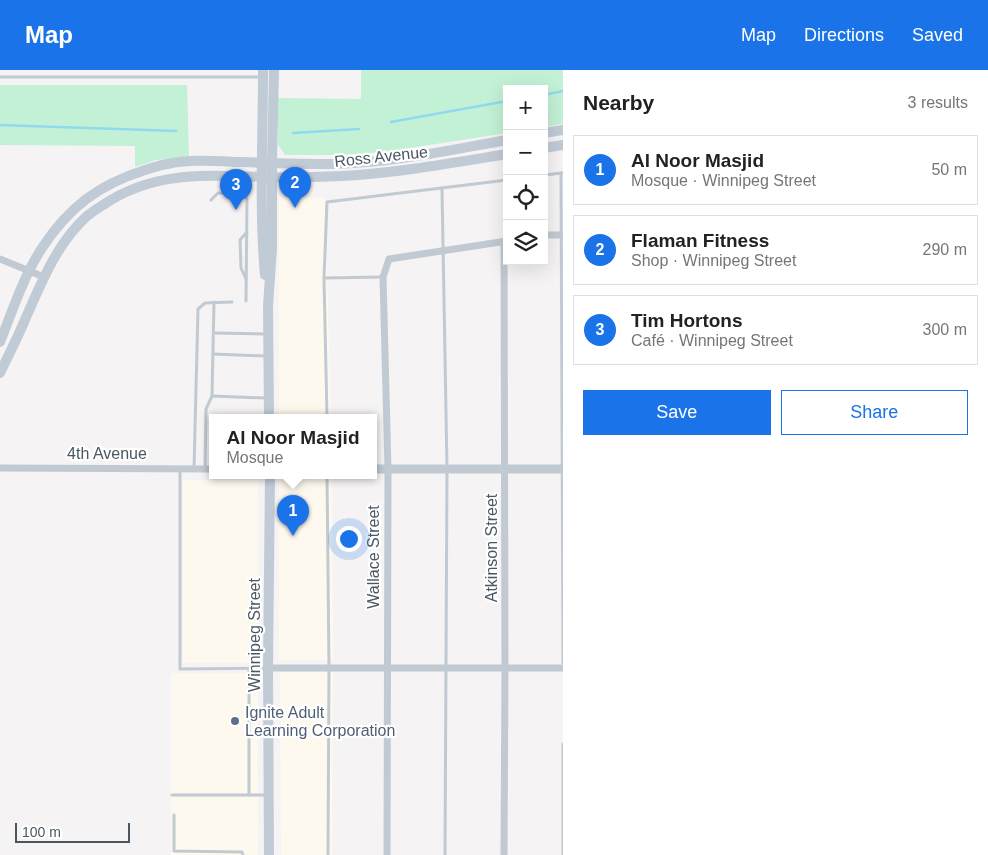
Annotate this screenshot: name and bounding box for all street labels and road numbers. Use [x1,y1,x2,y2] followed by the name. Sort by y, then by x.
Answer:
[333,143,429,170] street label: Ross Avenue
[67,445,147,462] street label: 4th Avenue
[483,493,500,602] street label: Atkinson Street
[365,505,382,609] street label: Wallace Street
[246,578,263,692] street label: Winnipeg Street

